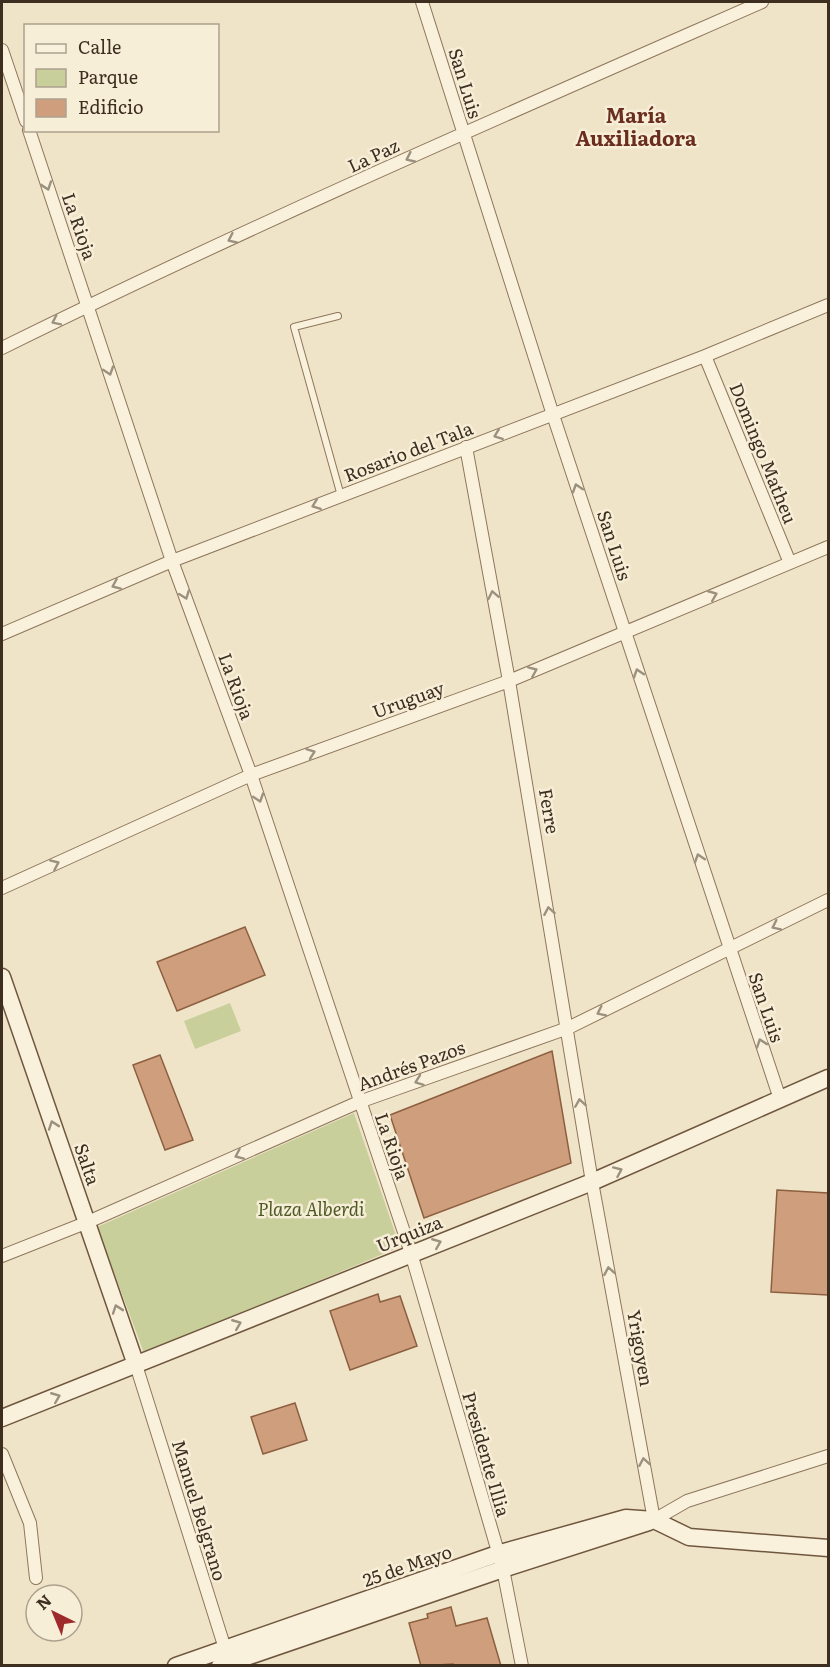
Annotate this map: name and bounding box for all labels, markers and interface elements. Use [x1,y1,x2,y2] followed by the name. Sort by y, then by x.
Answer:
[24,24,219,132] legend
[78,33,121,60] text: Calle
[443,44,489,122] street label: San Luis
[78,63,138,90] text: Parque
[78,93,144,120] text: Edificio
[575,99,697,152] district label: María Auxiliadora
[343,131,403,179] street label: La Paz
[405,151,416,163] one-way arrow
[40,180,53,191] one-way arrow
[56,189,104,263] street label: La Rioja
[228,232,239,244] one-way arrow
[51,314,62,325] one-way arrow
[102,365,115,376] one-way arrow
[723,378,805,528] street label: Domingo Matheu
[340,414,477,488] street label: Rosario del Tala
[494,428,504,441] one-way arrow
[572,483,584,494] one-way arrow
[312,498,323,510] one-way arrow
[591,506,639,584] street label: San Luis
[111,578,122,590] one-way arrow
[178,589,190,600] one-way arrow
[488,590,500,599] one-way arrow
[707,590,718,602] one-way arrow
[212,649,262,723] street label: La Rioja
[527,666,538,678] one-way arrow
[633,668,645,679] one-way arrow
[368,673,448,724] street label: Uruguay
[305,748,316,761] one-way arrow
[533,786,567,836] street label: Ferre
[252,792,264,803] one-way arrow
[694,853,706,864] one-way arrow
[48,859,59,871] one-way arrow
[543,906,555,916] one-way arrow
[771,918,782,930] one-way arrow
[742,968,792,1046] street label: San Luis
[596,1004,607,1016] one-way arrow
[354,1033,468,1097] street label: Andrés Pazos
[755,1038,768,1049] one-way arrow
[414,1074,425,1087] one-way arrow
[575,1099,587,1108] one-way arrow
[369,1109,417,1183] street label: La Rioja
[48,1120,61,1131] one-way arrow
[68,1139,108,1189] street label: Salta
[234,1148,245,1160] one-way arrow
[612,1166,623,1178] one-way arrow
[258,1195,365,1222] park label: Plaza Alberdi
[372,1207,446,1258] street label: Urquiza
[431,1238,442,1250] one-way arrow
[603,1266,616,1276] one-way arrow
[112,1304,124,1315] one-way arrow
[621,1308,661,1388] street label: Yrigoyen
[230,1319,241,1331] one-way arrow
[456,1388,518,1520] street label: Presidente Illia
[50,1391,61,1404] one-way arrow
[166,1436,234,1584] street label: Manuel Belgrano
[638,1458,651,1468] one-way arrow
[359,1537,455,1593] street label: 25 de Mayo
[24,1583,84,1643] north arrow
[30,1588,56,1615] text: N

